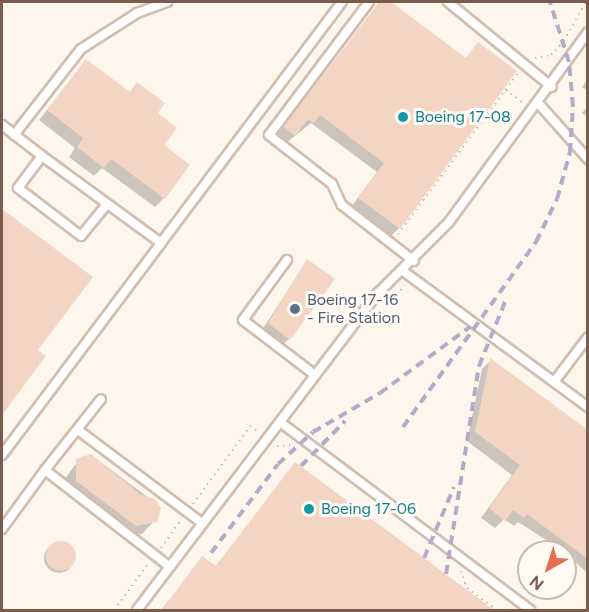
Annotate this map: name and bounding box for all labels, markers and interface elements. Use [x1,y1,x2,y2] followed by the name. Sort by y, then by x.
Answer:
[415,107,511,127] place label: Boeing 17-08
[396,110,410,124] marker: Boeing 17-08
[307,290,400,328] place label: Boeing 17-16 - Fire Station
[288,302,302,316] marker: Boeing 17-16 - Fire Station
[321,499,416,519] place label: Boeing 17-06
[302,502,316,516] marker: Boeing 17-06
[517,540,577,600] north arrow
[526,572,547,594] text: N

